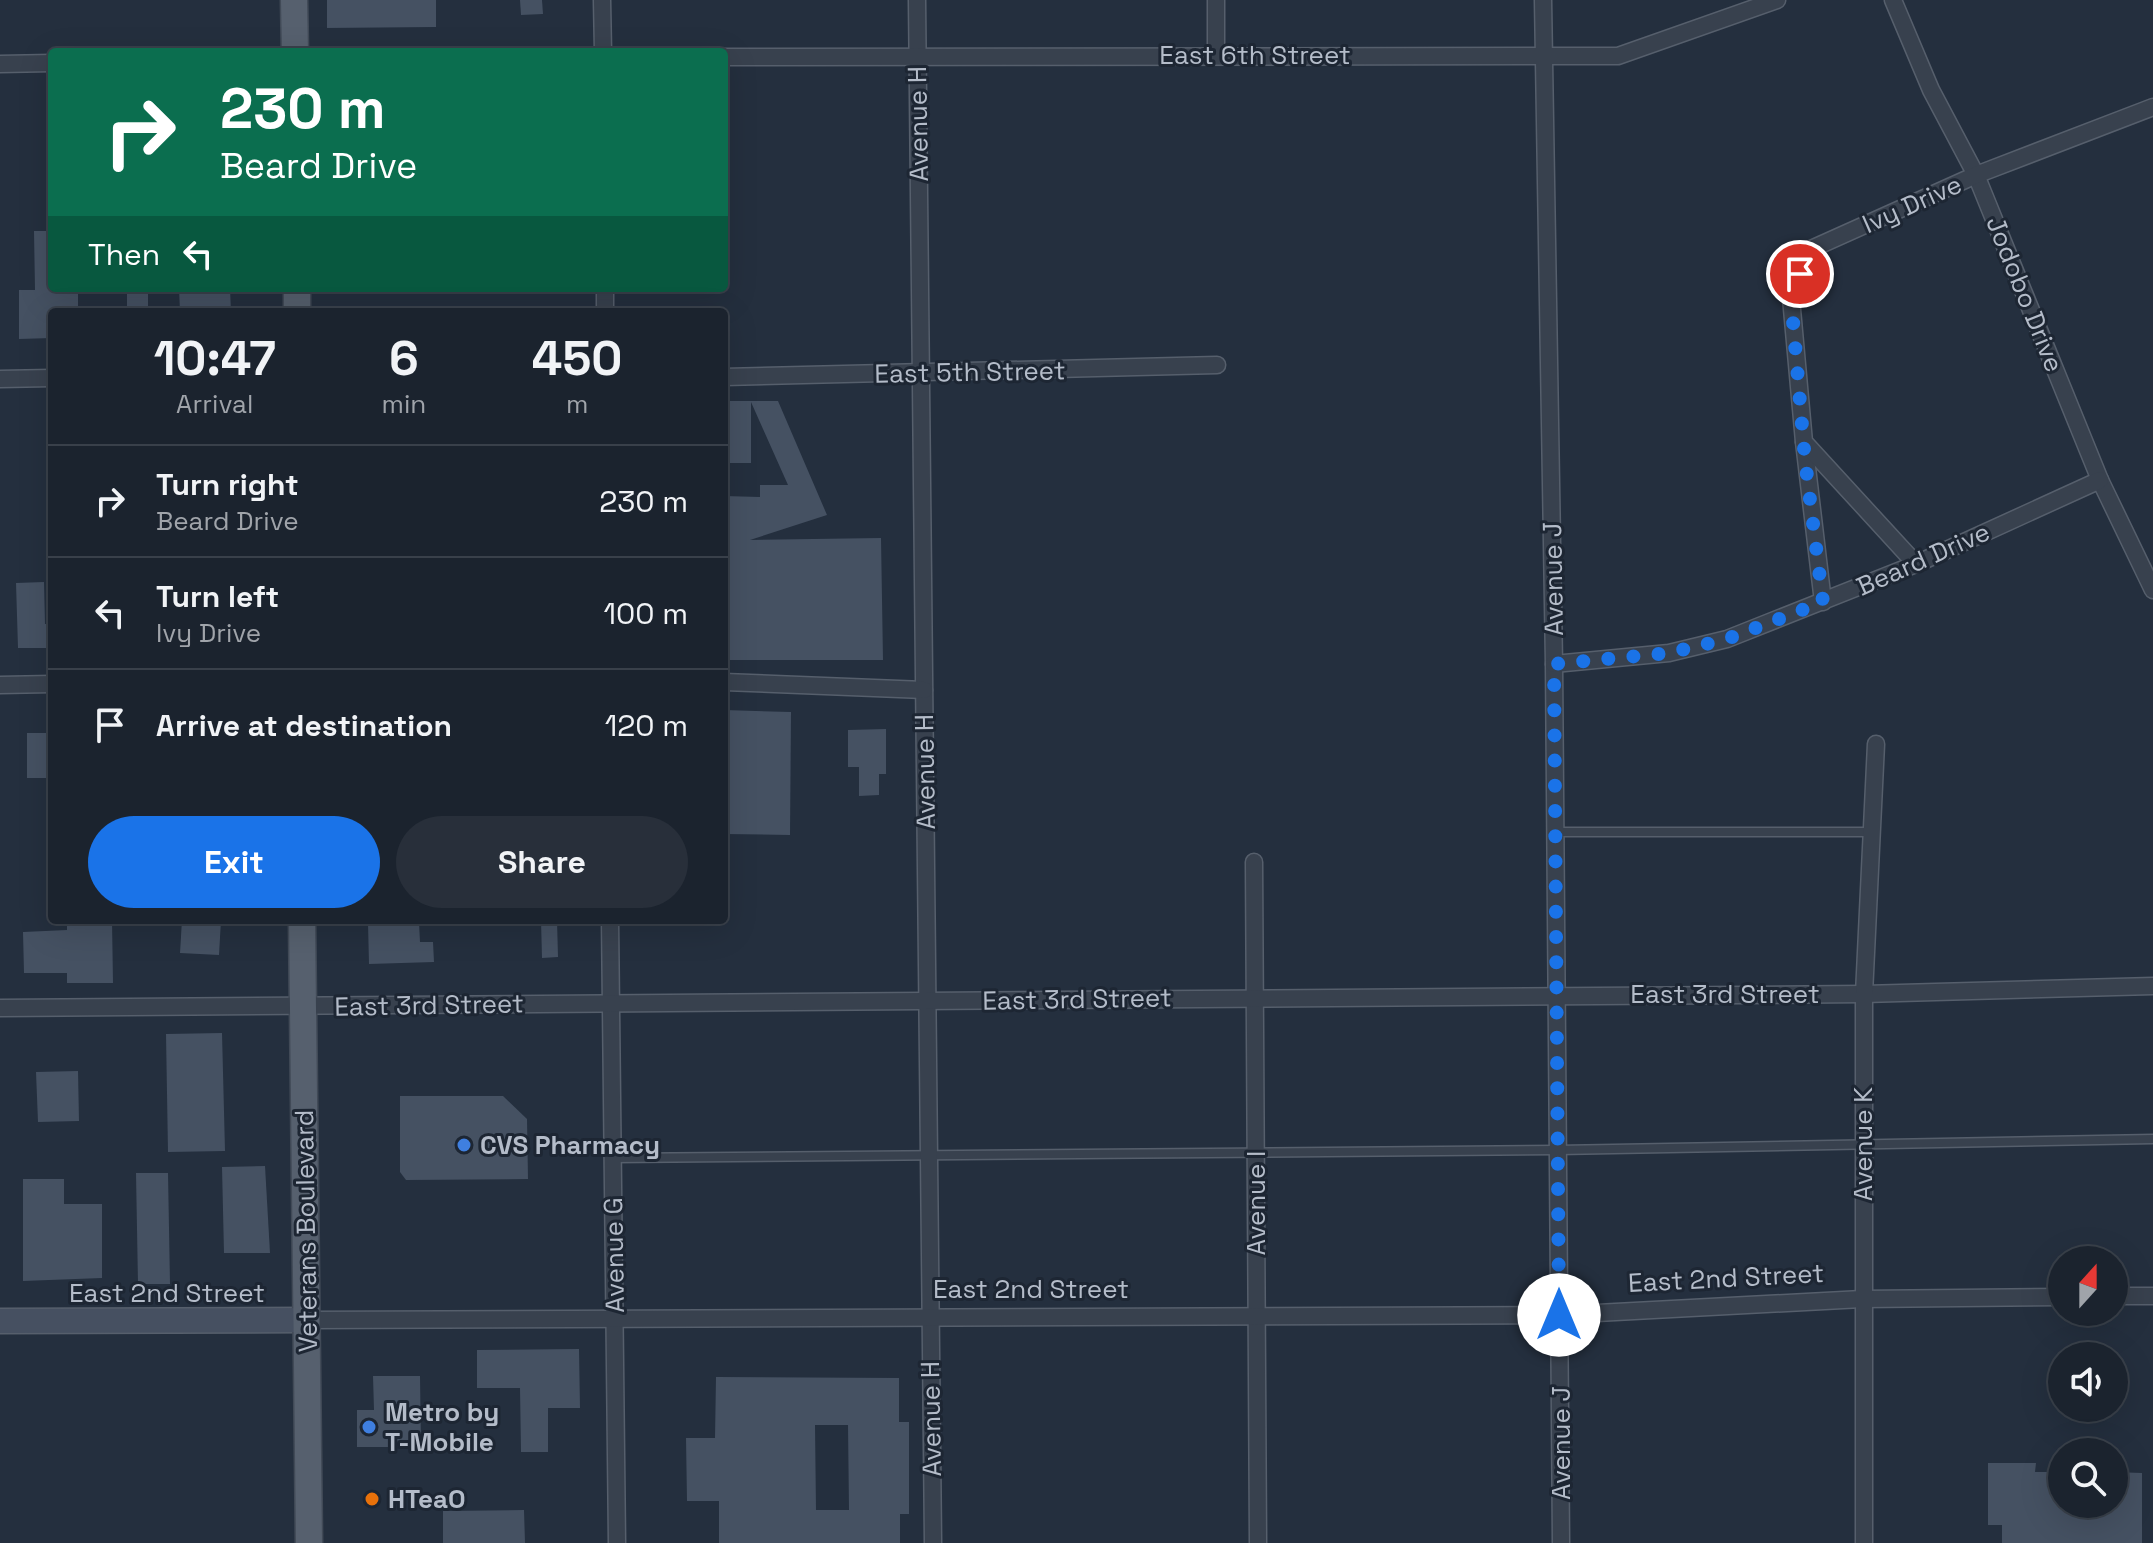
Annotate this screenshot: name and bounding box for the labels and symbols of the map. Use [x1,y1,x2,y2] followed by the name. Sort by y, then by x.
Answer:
[1159,38,1351,72] street label: East 6th Street
[900,66,936,182] street label: Avenue H
[1857,167,1967,241] street label: Ivy Drive
[1978,211,2072,377] street label: Jodobo Drive
[1766,240,1834,308] pin
[874,353,1066,391] street label: East 5th Street
[1851,514,1995,604] street label: Beard Drive
[1535,522,1571,636] street label: Avenue J
[907,714,943,830] street label: Avenue H
[1630,977,1820,1011] street label: East 3rd Street
[982,980,1172,1018] street label: East 3rd Street
[334,986,524,1024] street label: East 3rd Street
[1846,1087,1880,1201] street label: Avenue K
[287,1109,325,1353] street label: Veterans Boulevard
[480,1128,660,1162] place label: CVS Pharmacy
[455,1136,473,1154] marker: CVS Pharmacy
[1239,1151,1273,1255] street label: Avenue I
[596,1197,632,1313] street label: Avenue G
[2048,1246,2128,1326] north arrow
[1627,1256,1825,1300] street label: East 2nd Street
[933,1272,1129,1306] street label: East 2nd Street
[1517,1273,1601,1357] position arrow
[69,1276,265,1310] street label: East 2nd Street
[913,1361,949,1477] street label: Avenue H
[1544,1386,1578,1500] street label: Avenue J
[385,1395,499,1459] place label: Metro by T-Mobile
[360,1418,378,1436] marker: Metro by T-Mobile
[388,1482,466,1516] place label: HTeaO
[363,1490,381,1508] marker: HTeaO

